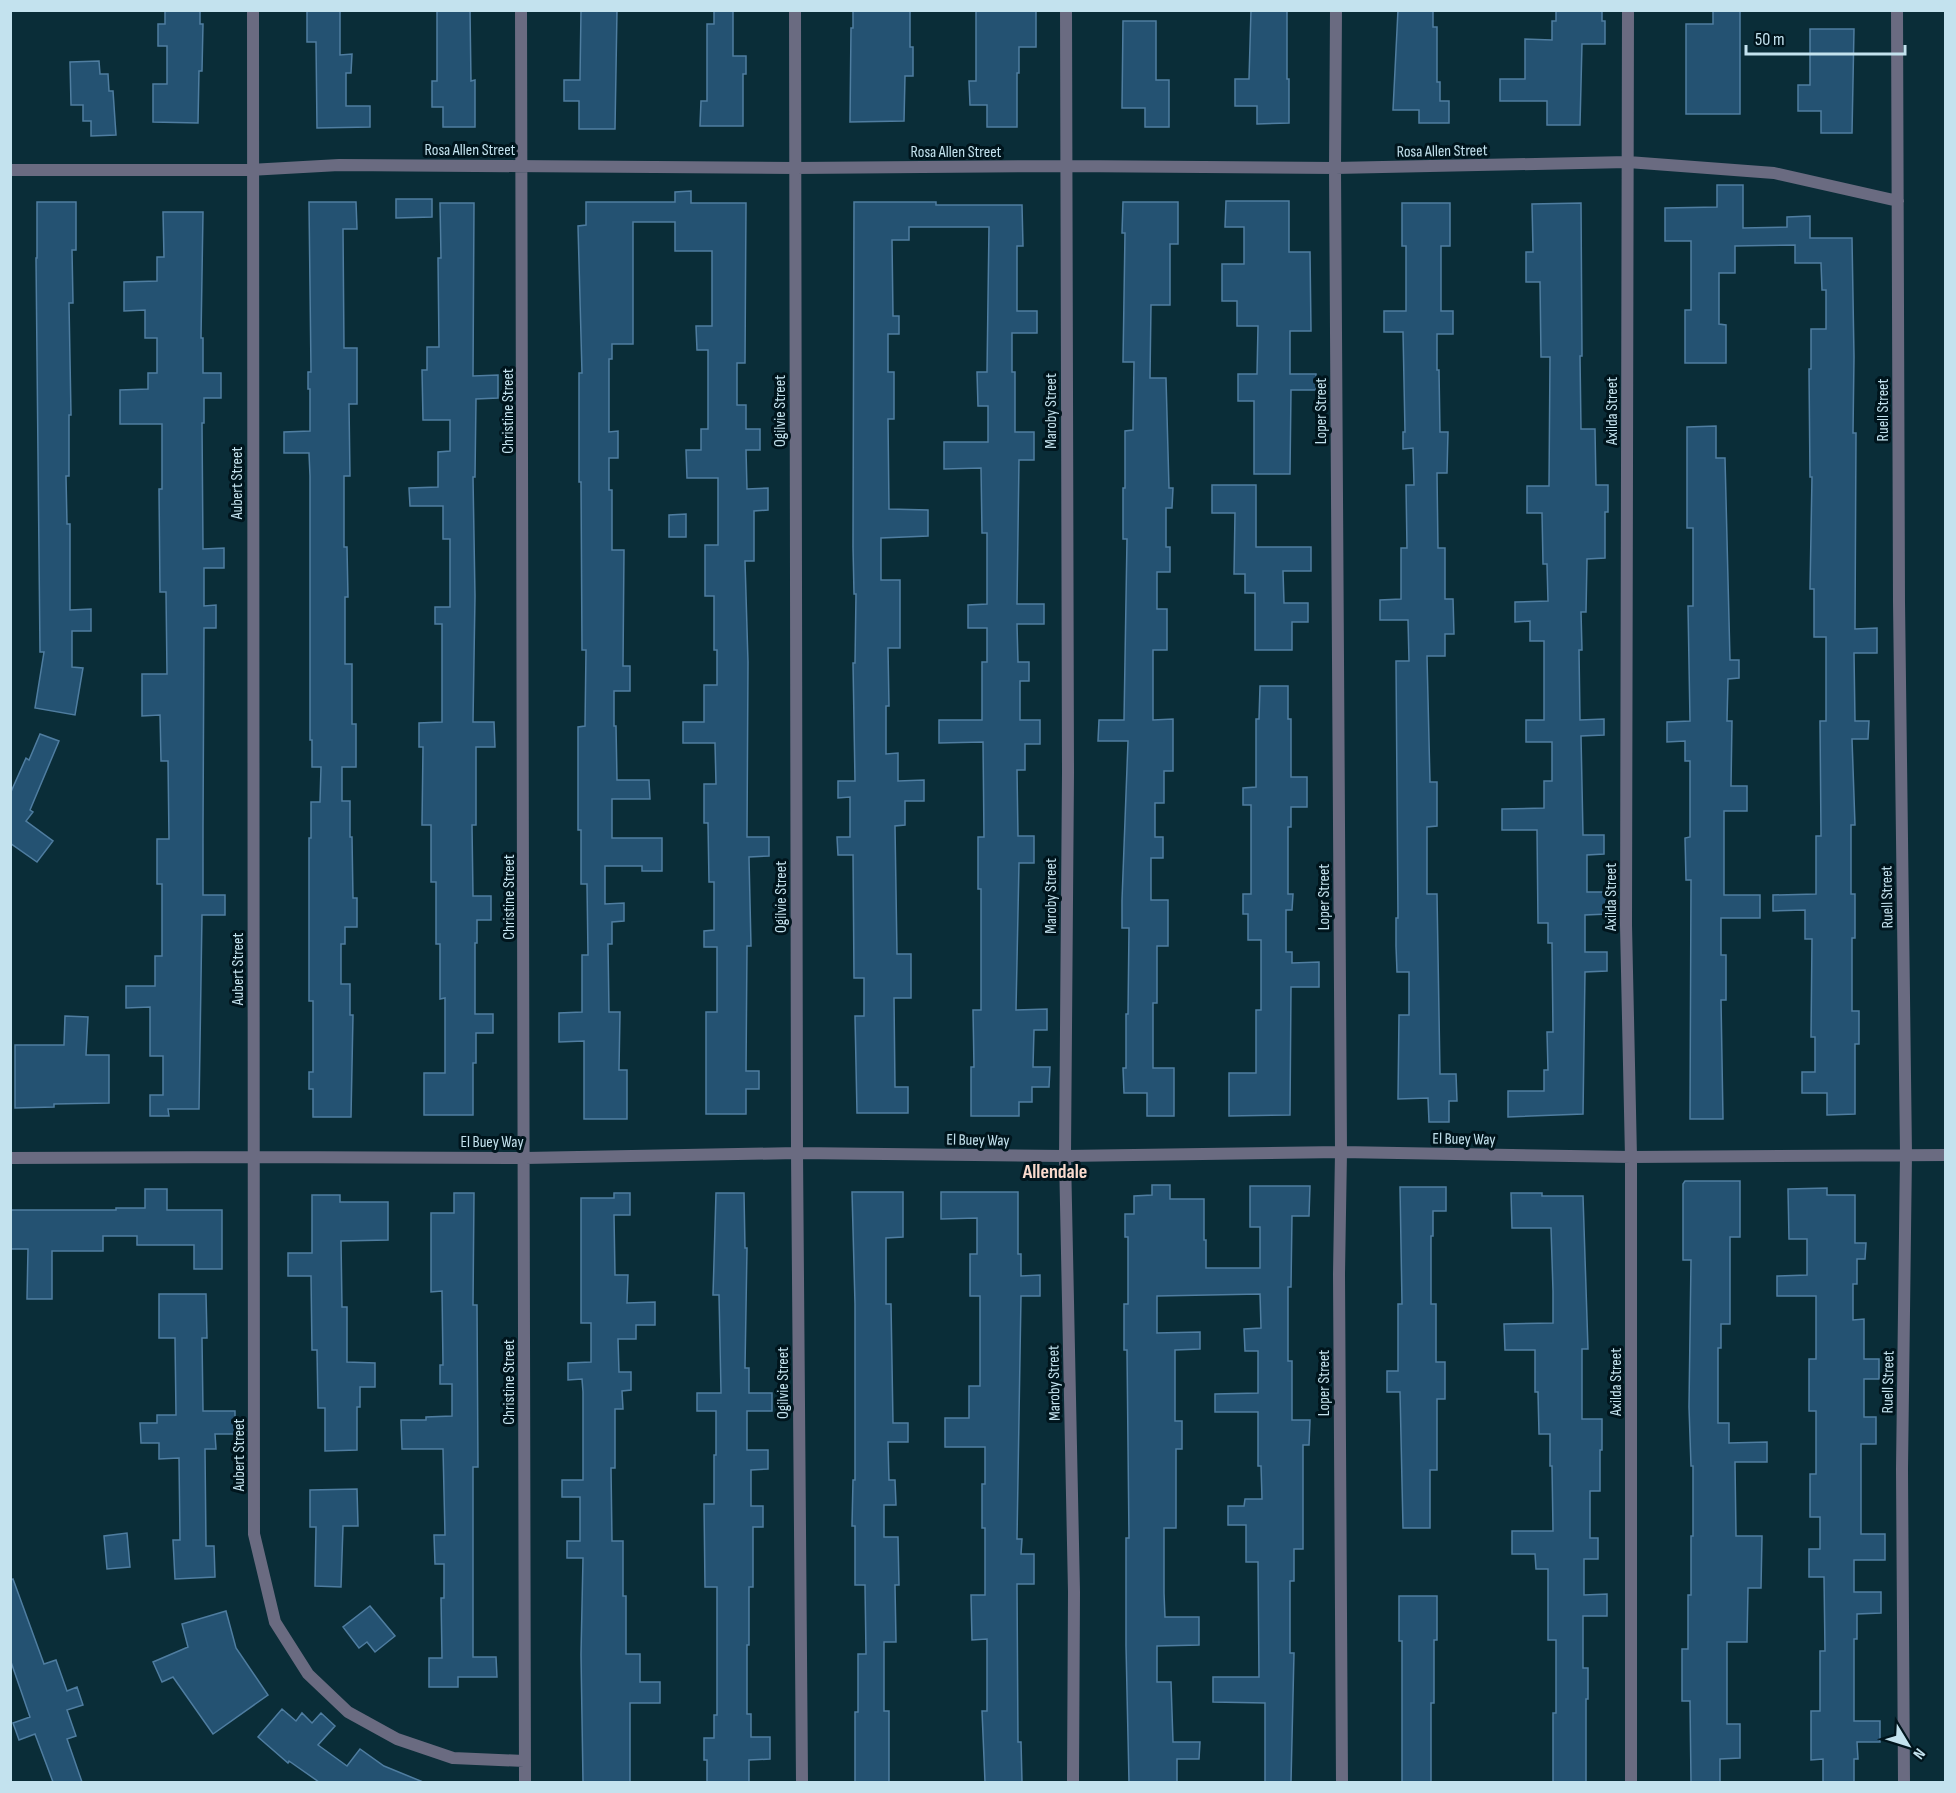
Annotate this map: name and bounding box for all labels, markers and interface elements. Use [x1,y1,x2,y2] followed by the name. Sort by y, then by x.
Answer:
[1746,18,1905,56] scale bar
[1755,29,1785,50] text: 50 m
[425,141,516,160] street label: Rosa Allen Street
[1396,141,1488,162] street label: Rosa Allen Street
[911,143,1002,162] street label: Rosa Allen Street
[499,368,518,454] street label: Christine Street
[1042,373,1061,449] street label: Maroby Street
[771,375,790,447] street label: Ogilvie Street
[1603,377,1622,446] street label: Axilda Street
[1312,378,1331,444] street label: Loper Street
[1874,379,1893,441] street label: Ruell Street
[228,447,247,520] street label: Aubert Street
[500,854,519,940] street label: Christine Street
[1042,858,1061,934] street label: Maroby Street
[772,861,791,933] street label: Ogilvie Street
[1602,863,1621,932] street label: Axilda Street
[1315,864,1334,930] street label: Loper Street
[1877,865,1898,929] street label: Ruell Street
[229,933,248,1006] street label: Aubert Street
[1432,1129,1496,1150] street label: El Buey Way
[946,1130,1010,1151] street label: El Buey Way
[460,1133,524,1152] street label: El Buey Way
[1022,1160,1087,1184] district label: Allendale
[500,1339,519,1425] street label: Christine Street
[1044,1345,1065,1421] street label: Maroby Street
[774,1347,793,1419] street label: Ogilvie Street
[1607,1348,1626,1417] street label: Axilda Street
[1315,1350,1334,1416] street label: Loper Street
[1878,1350,1899,1414] street label: Ruell Street
[230,1419,249,1492] street label: Aubert Street
[1878,1715,1938,1775] north arrow
[1909,1744,1929,1763] text: N

